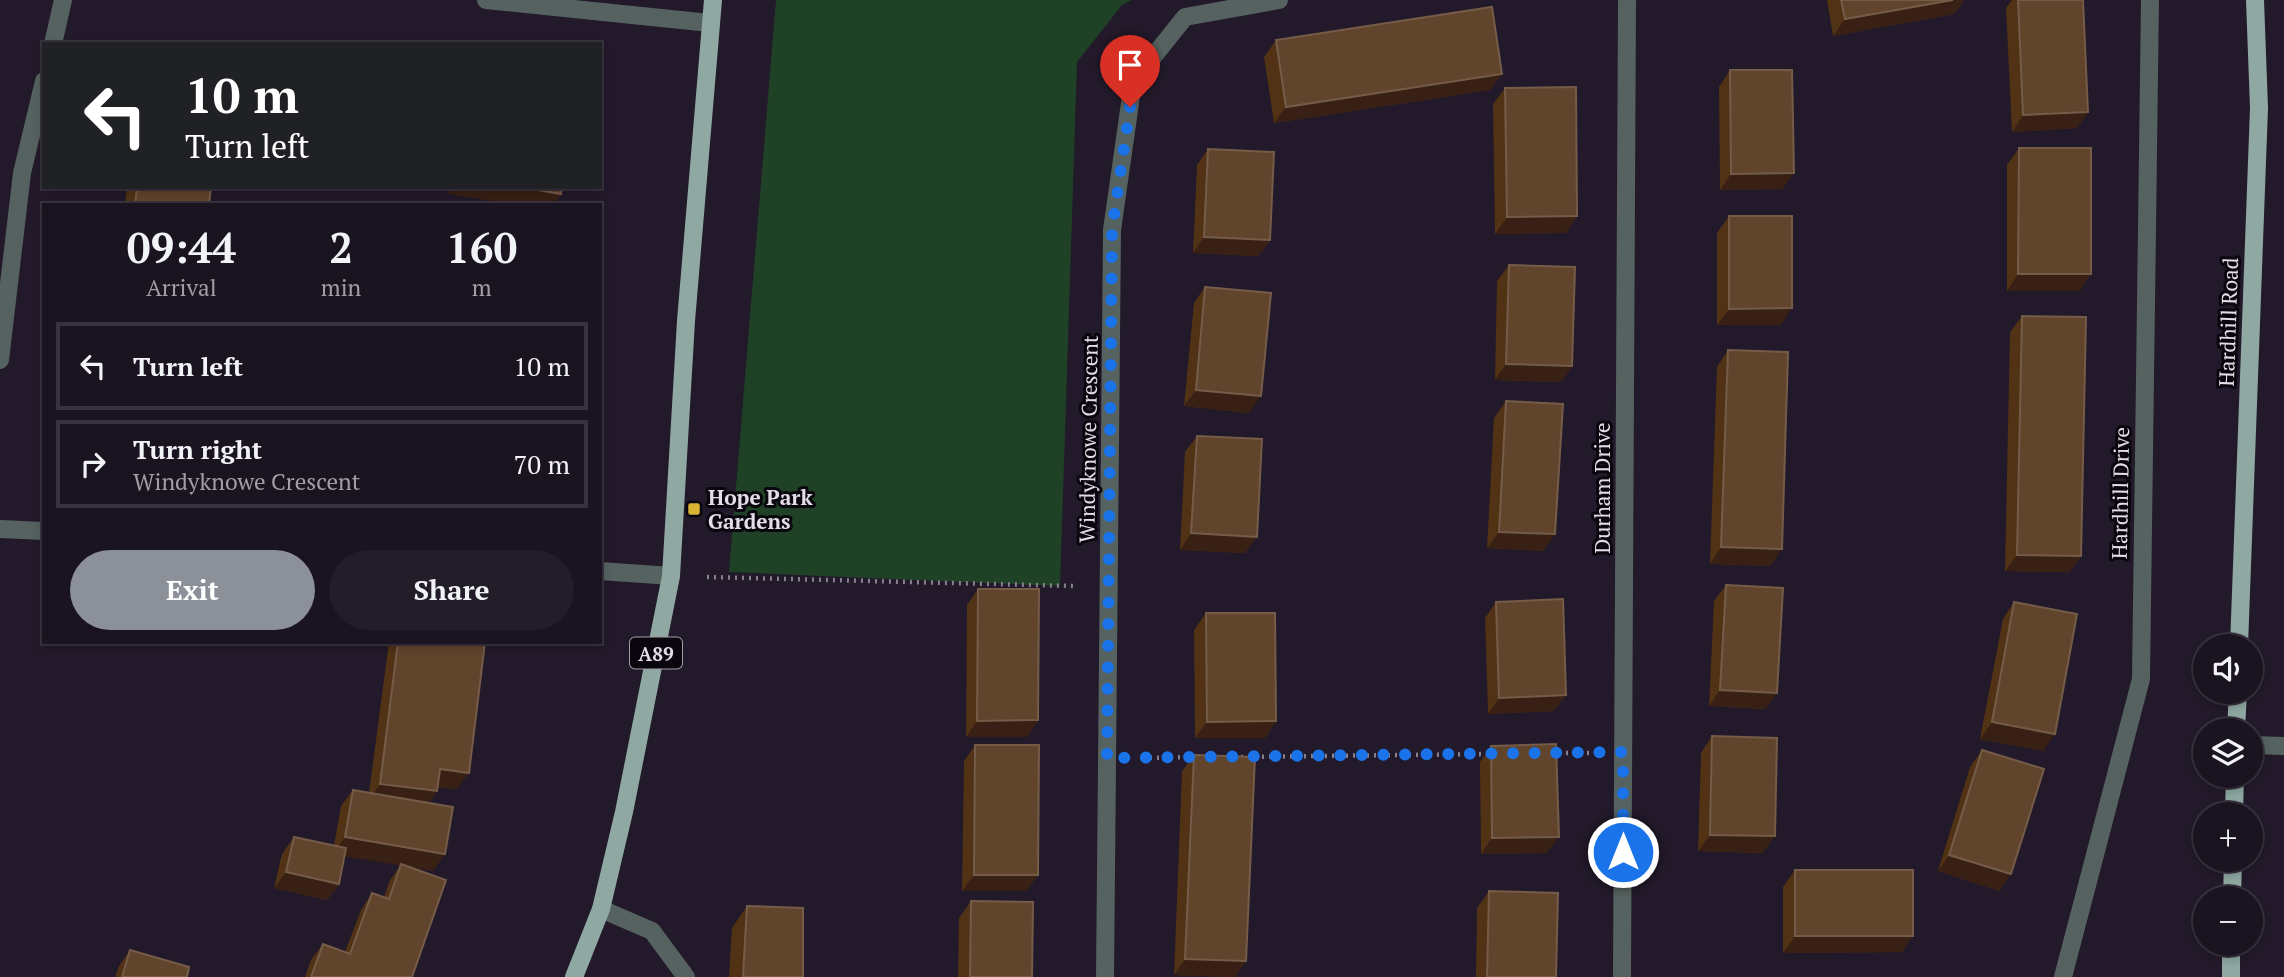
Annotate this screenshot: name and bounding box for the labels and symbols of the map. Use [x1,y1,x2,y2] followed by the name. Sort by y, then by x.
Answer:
[1100,35,1160,107] pin
[2212,257,2244,387] street label: Hardhill Road
[1072,335,1104,543] street label: Windyknowe Crescent
[1588,422,1616,554] street label: Durham Drive
[2105,427,2135,559] street label: Hardhill Drive
[708,483,813,535] place label: Hope Park Gardens
[686,501,702,517] marker: Hope Park Gardens
[630,638,682,668] road number: A89
[1586,815,1660,889] position arrow

